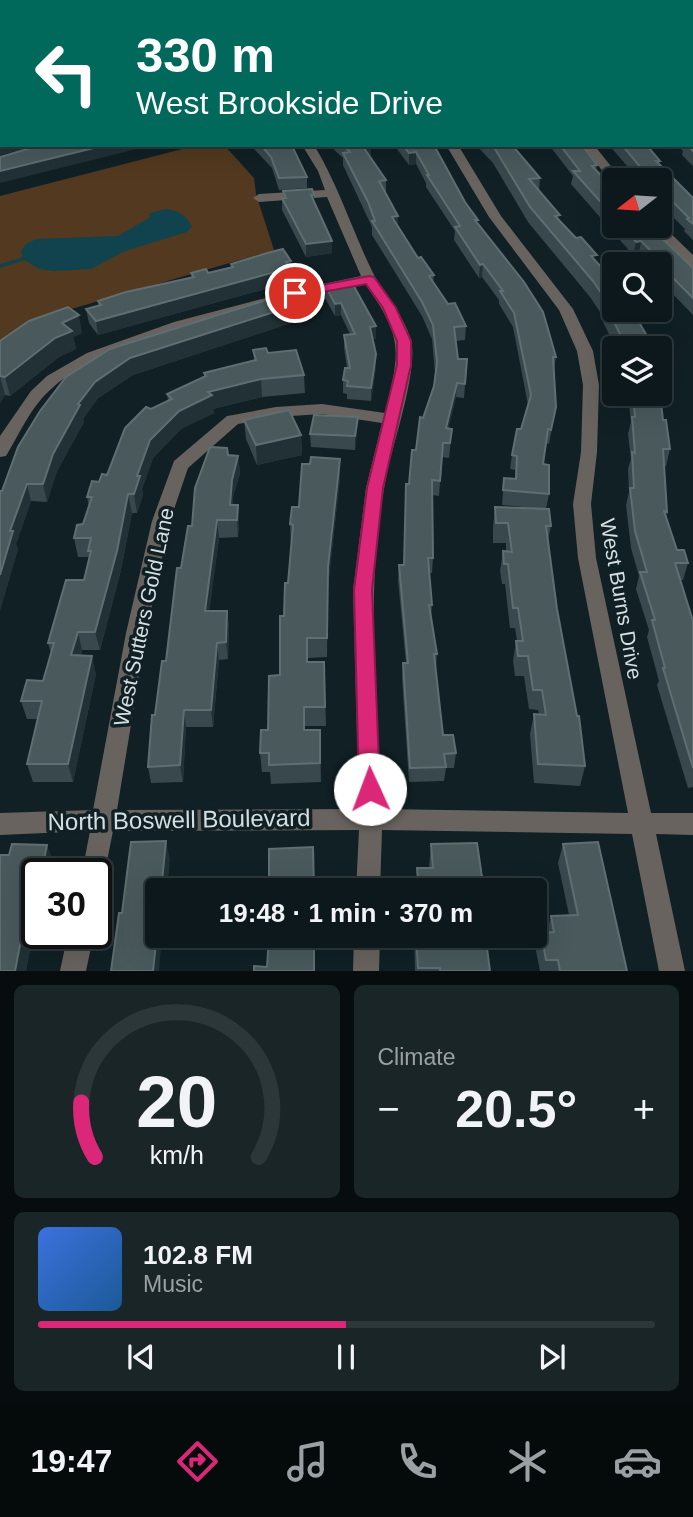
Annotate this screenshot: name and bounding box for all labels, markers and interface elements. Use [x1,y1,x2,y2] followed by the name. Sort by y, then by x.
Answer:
[21,28,112,119] icon: left
[136,28,275,82] text: 330 m
[136,85,443,121] text: West Brookside Drive
[602,168,672,238] north arrow
[602,168,672,406] map controls
[602,252,672,322] button: search
[265,263,325,323] pin
[276,274,314,312] icon: arrive
[602,336,672,406] button: layers
[109,506,178,728] street label: West Sutters Gold Lane
[596,517,647,681] street label: West Burns Drive
[333,752,407,826] position arrow
[47,804,311,835] street label: North Boswell Boulevard
[21,858,112,949] speed limit sign: 30
[219,898,473,928] text: 19:48 · 1 min · 370 m
[378,1044,455,1070] text: Climate
[136,1062,217,1143] text: 20
[455,1080,577,1138] text: 20.5°
[378,1088,400,1130] text: −
[633,1088,655,1130] text: +
[150,1141,204,1169] text: km/h
[143,1240,253,1270] text: 102.8 FM
[143,1271,203,1297] text: Music
[122,1338,160,1376] icon: previous
[327,1338,365,1376] icon: pause
[533,1338,571,1376] icon: next
[173,1437,222,1486] icon: directions
[283,1437,332,1486] icon: music
[393,1437,442,1486] icon: phone
[503,1437,552,1486] icon: climate
[613,1437,662,1486] icon: car
[31,1443,112,1479] text: 19:47

